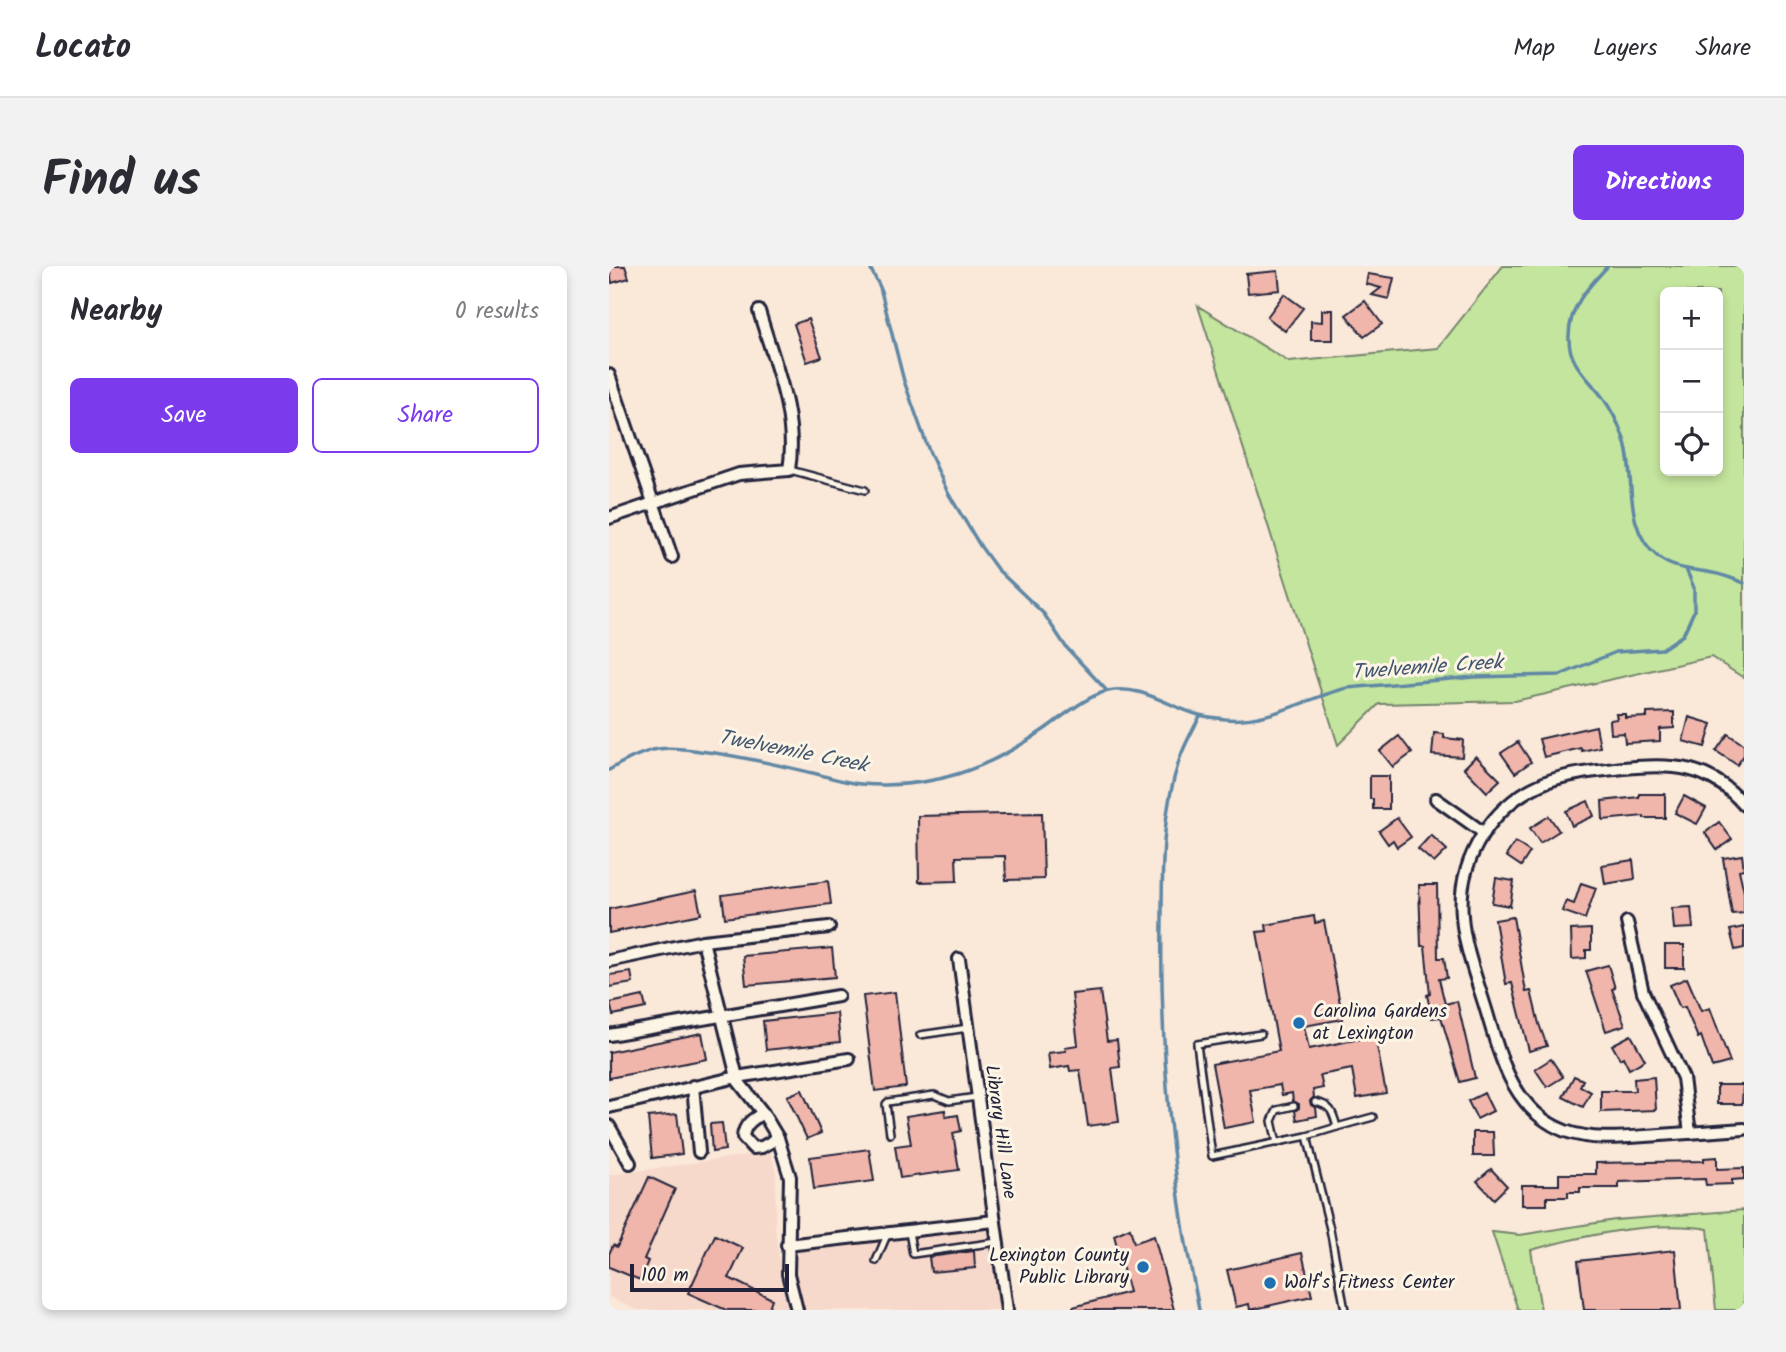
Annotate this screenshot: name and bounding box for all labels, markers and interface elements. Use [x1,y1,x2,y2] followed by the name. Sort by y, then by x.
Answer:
[35,22,131,75] text: Locato
[1513,29,1555,68] text: Map
[1593,29,1657,68] text: Layers
[1695,29,1751,68] text: Share
[42,143,200,221] text: Find us
[1573,145,1744,220] button: Directions
[1660,287,1723,476] map controls
[1660,287,1723,350] button: +
[70,288,162,336] text: Nearby
[455,294,539,330] text: 0 results
[1660,350,1723,413] button: −
[70,378,298,453] button: Save
[312,378,539,453] button: Share
[1660,413,1723,476] button: locate
[1350,646,1507,690] water label: Twelvemile Creek
[716,721,873,783] water label: Twelvemile Creek
[1313,997,1447,1049] place label: Carolina Gardens at Lexington
[1291,1015,1307,1031] marker: Carolina Gardens at Lexington
[976,1063,1024,1201] street label: Library Hill Lane
[989,1241,1130,1293] place label: Lexington County Public Library
[1135,1259,1151,1275] marker: Lexington County Public Library
[630,1261,789,1293] scale bar
[641,1261,689,1291] text: 100 m
[1284,1268,1456,1298] place label: Wolf's Fitness Center
[1262,1275,1278,1291] marker: Wolf's Fitness Center

